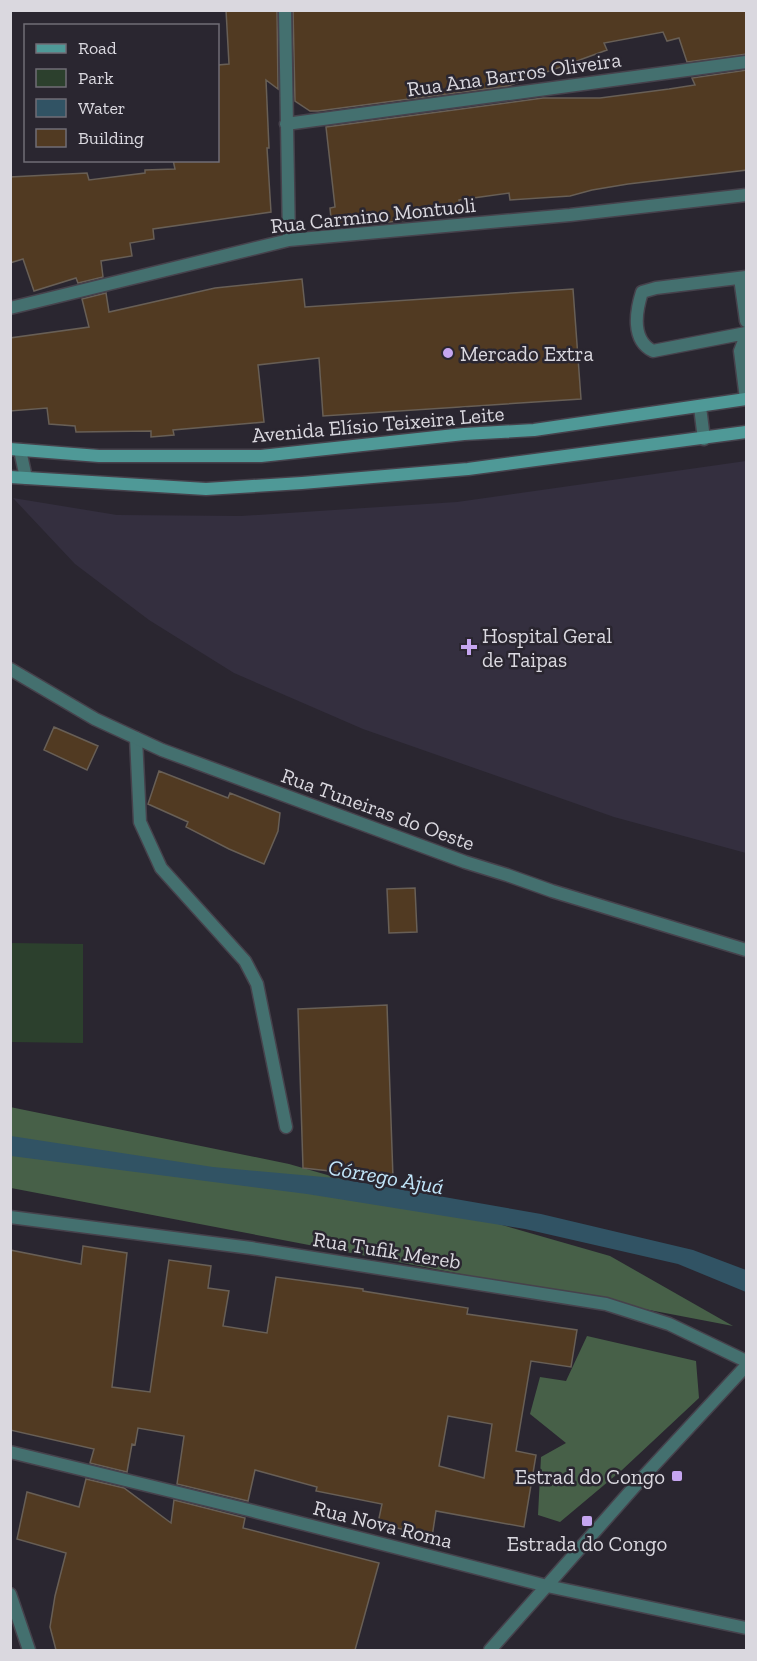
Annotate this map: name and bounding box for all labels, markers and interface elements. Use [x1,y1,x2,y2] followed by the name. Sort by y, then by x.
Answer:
[24,24,219,162] legend
[78,37,117,59] text: Road
[405,47,623,101] street label: Rua Ana Barros Oliveira
[78,67,114,89] text: Park
[78,97,125,119] text: Water
[78,127,144,149] text: Building
[269,192,477,238] street label: Rua Carmino Montuoli
[460,341,594,366] place label: Mercado Extra
[441,346,455,360] marker: Mercado Extra
[251,400,505,447] street label: Avenida Elísio Teixeira Leite
[482,623,612,672] place label: Hospital Geral de Taipas
[460,638,478,656] marker: Hospital Geral de Taipas
[278,762,478,856] street label: Rua Tuneiras do Oeste
[326,1154,446,1200] water label: Córrego Ajuá
[311,1226,463,1274] street label: Rua Tufik Mereb
[515,1464,665,1489] place label: Estrad do Congo
[670,1469,684,1483] marker: Estrad do Congo
[311,1495,455,1553] street label: Rua Nova Roma
[580,1514,594,1528] marker: Estrada do Congo
[507,1531,667,1556] place label: Estrada do Congo

